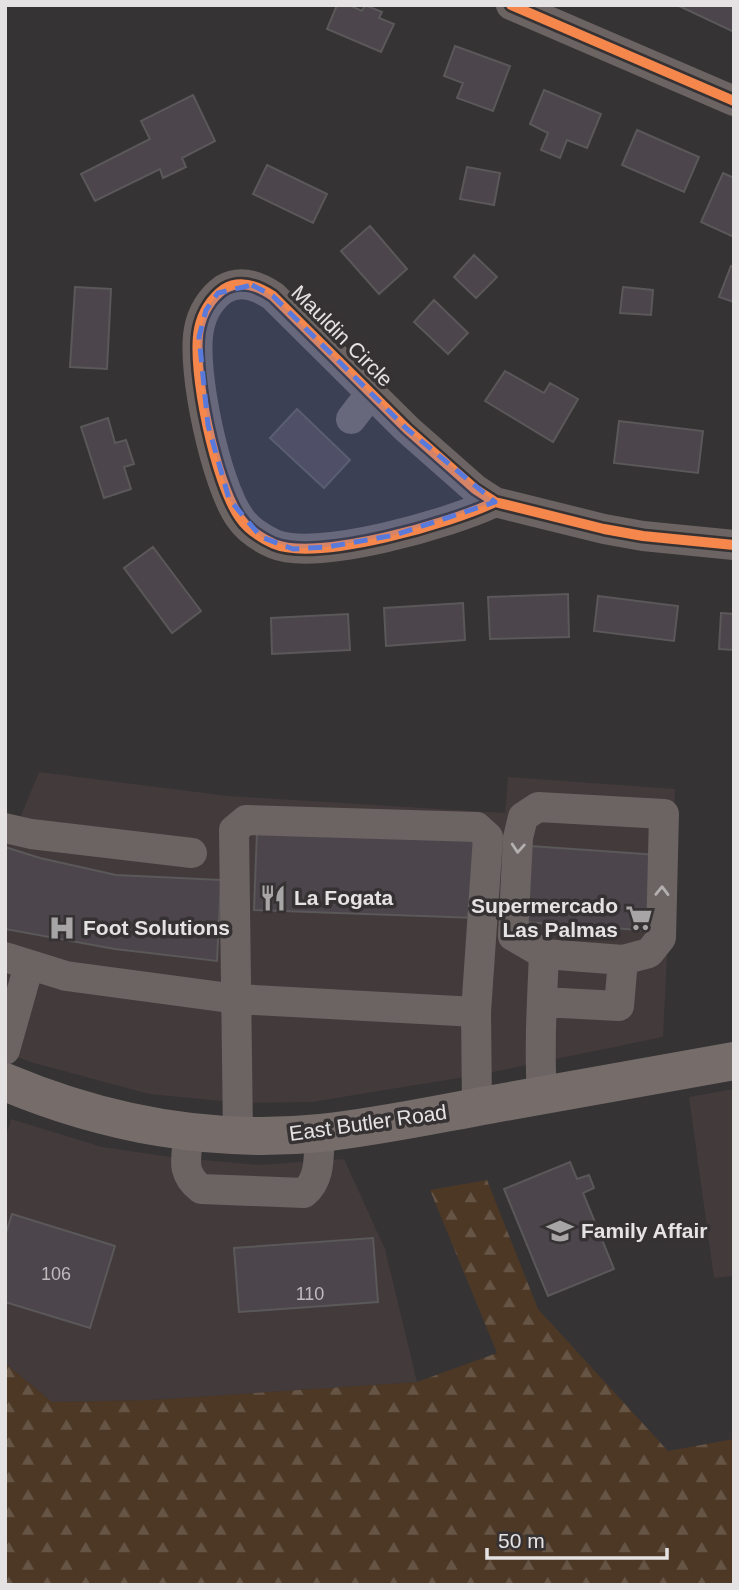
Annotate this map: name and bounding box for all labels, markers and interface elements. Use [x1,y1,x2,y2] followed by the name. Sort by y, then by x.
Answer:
[287,280,398,391] street label: Mauldin Circle
[511,843,526,854] one-way arrow
[258,883,288,913] restaurant icon: La Fogata
[654,885,670,896] one-way arrow
[294,886,393,909] place label: La Fogata
[471,894,618,941] place label: Supermercado Las Palmas
[624,903,654,933] supermarket icon: Supermercado Las Palmas
[47,913,77,943] hospital icon: Foot Solutions
[83,916,230,939] place label: Foot Solutions
[288,1100,448,1145] street label: East Butler Road
[545,1216,575,1246] school or university icon: Family Affair
[581,1219,707,1242] place label: Family Affair
[41,1264,71,1284] house number: 106
[296,1284,324,1304] house number: 110
[487,1516,667,1560] scale bar
[498,1529,545,1552] text: 50 m

